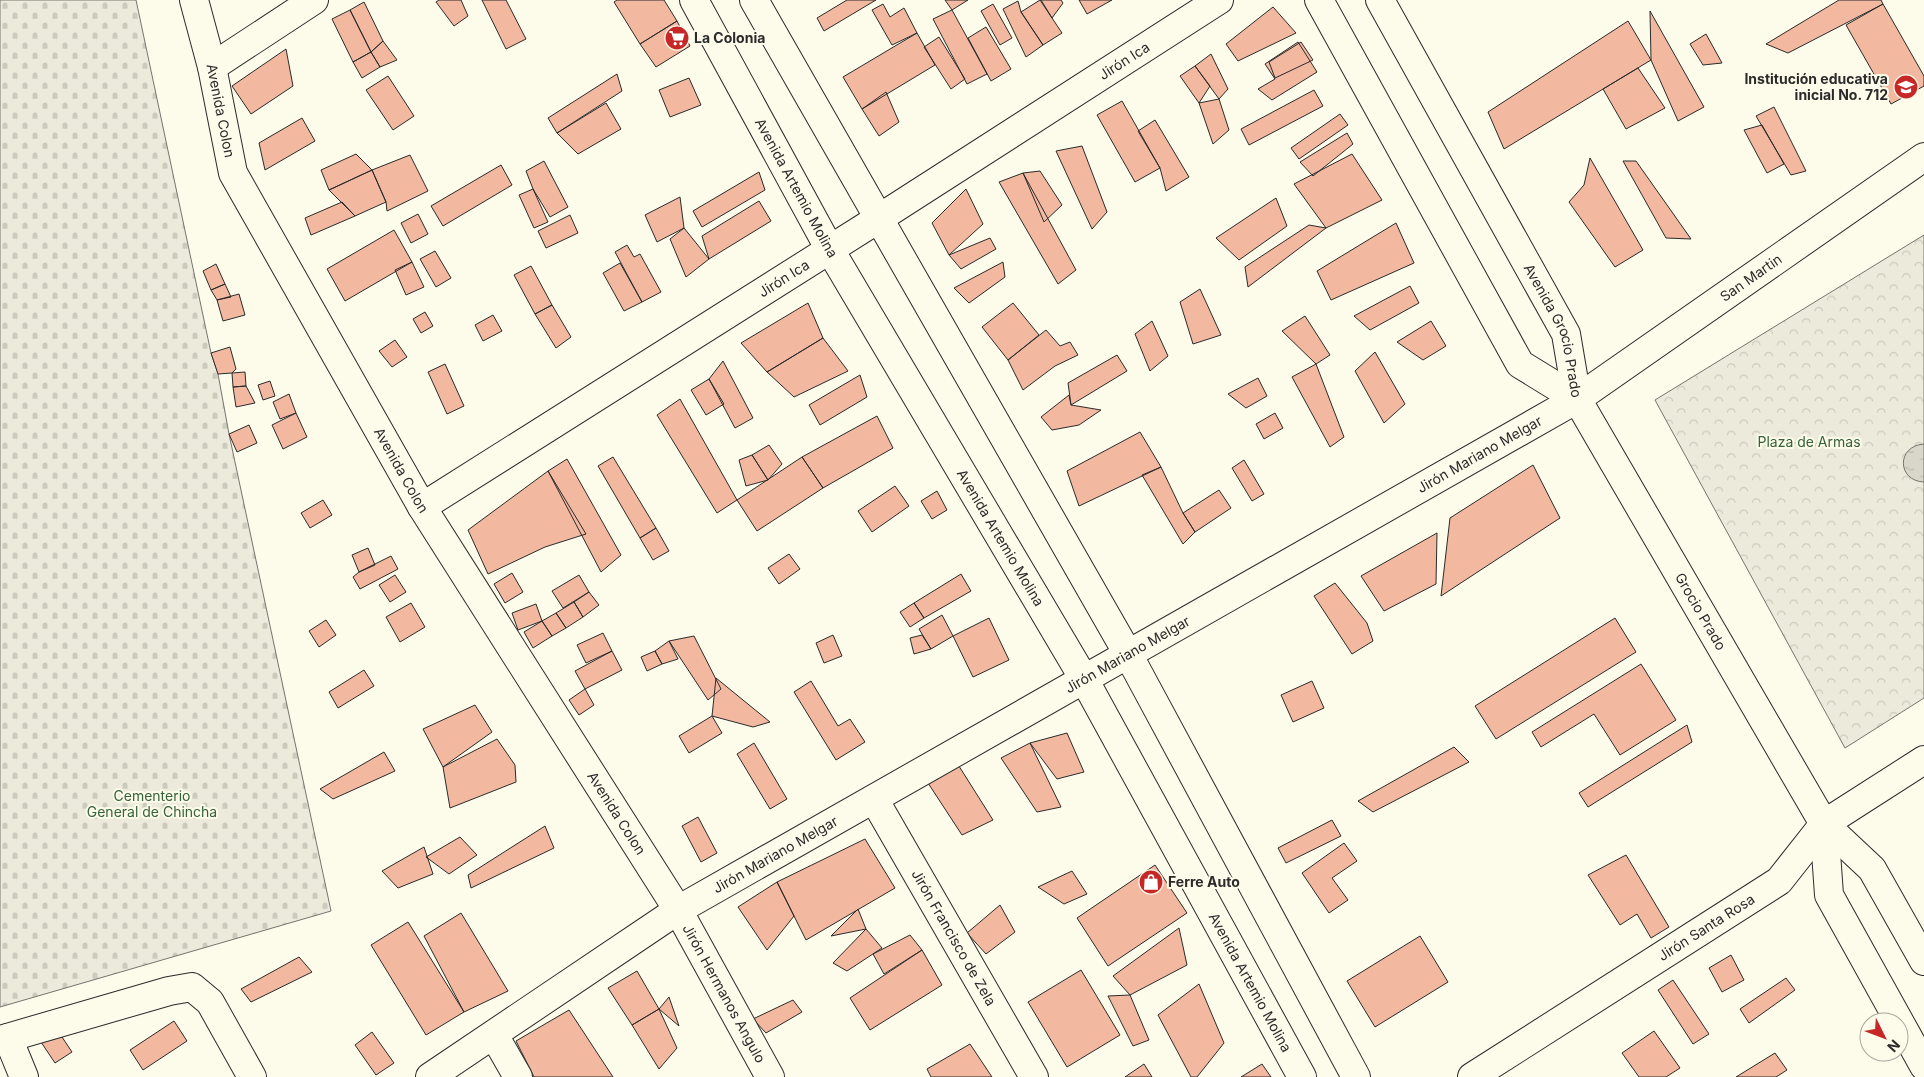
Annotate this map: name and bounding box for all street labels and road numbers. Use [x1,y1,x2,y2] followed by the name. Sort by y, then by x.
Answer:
[1095,38,1152,83] street label: Jirón Ica
[204,62,239,159] street label: Avenida Colon
[752,115,842,261] street label: Avenida Artemio Molina
[1716,250,1785,305] street label: San Martin
[755,256,812,300] street label: Jirón Ica
[1521,261,1586,399] street label: Avenida Grocio Prado
[1414,412,1545,496] street label: Jirón Mariano Melgar
[371,424,433,516] street label: Avenida Colon
[954,466,1048,609] street label: Avenida Artemio Molina
[1672,569,1730,653] street label: Grocio Prado
[1062,612,1193,696] street label: Jirón Mariano Melgar
[584,768,650,858] street label: Avenida Colon
[710,812,841,896] street label: Jirón Mariano Melgar
[908,866,1000,1009] street label: Jirón Francisco de Zela
[1655,890,1757,964] street label: Jirón Santa Rosa
[1206,909,1296,1055] street label: Avenida Artemio Molina
[679,921,770,1066] street label: Jirón Hermanos Angulo

